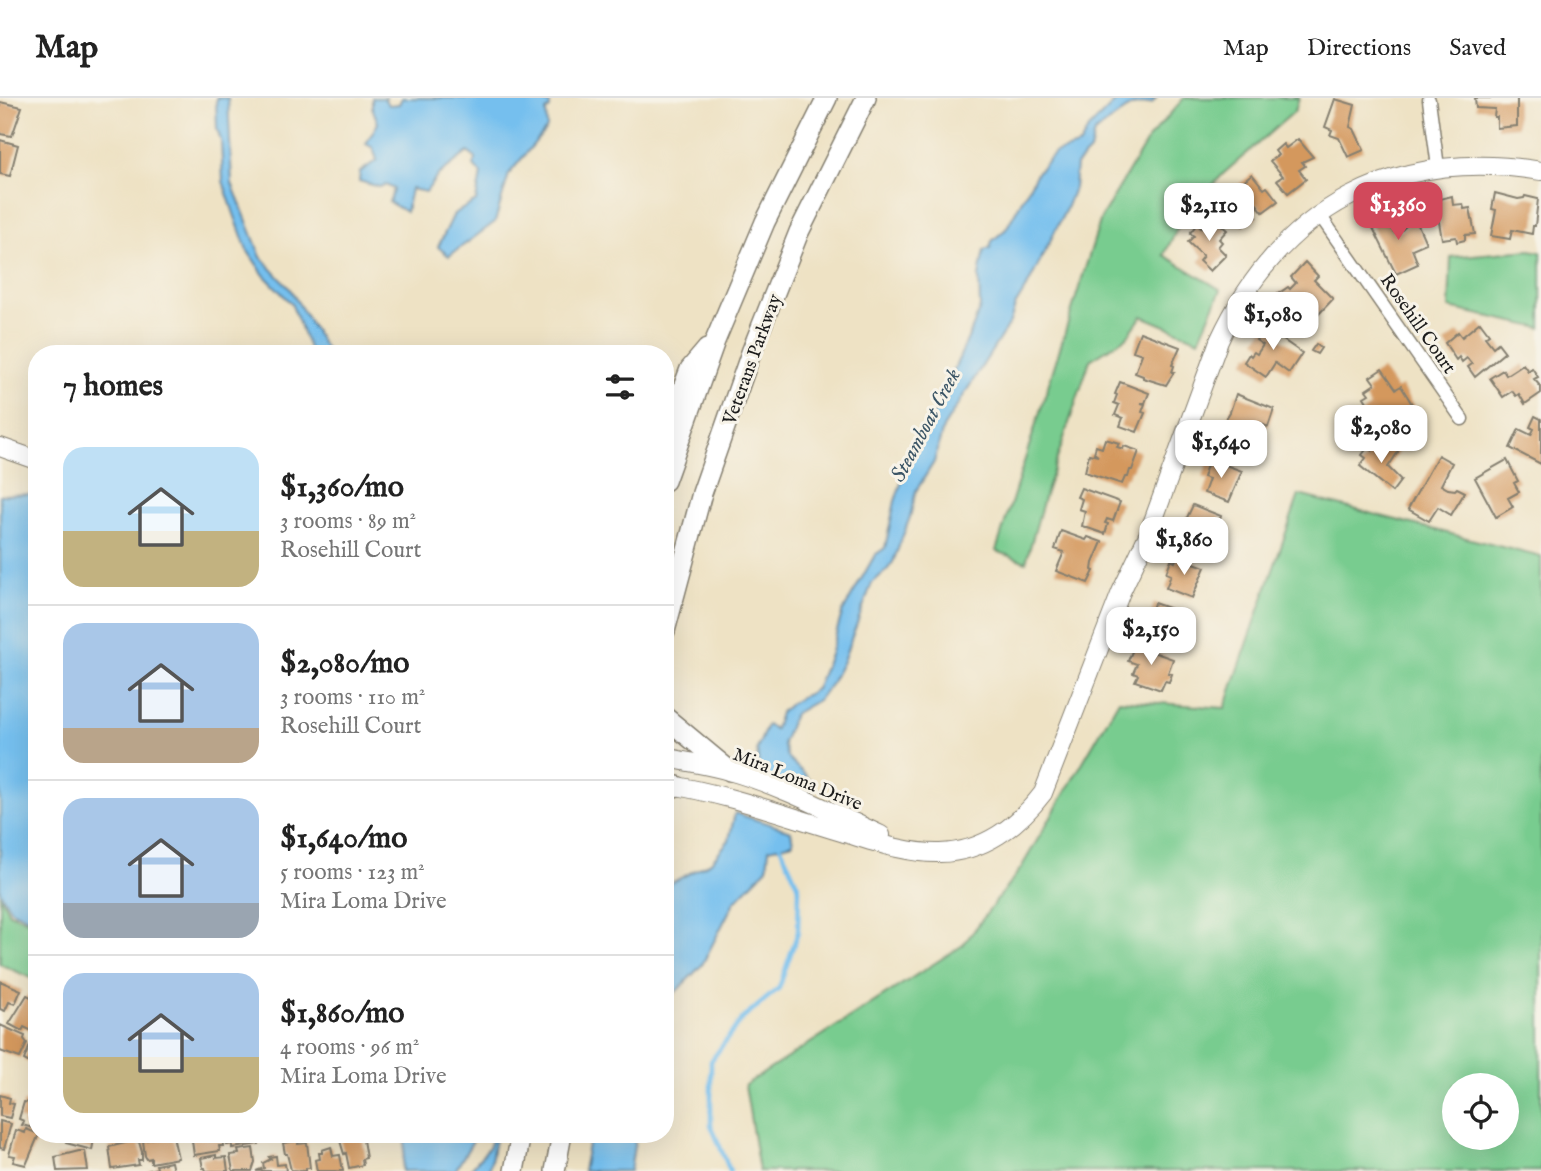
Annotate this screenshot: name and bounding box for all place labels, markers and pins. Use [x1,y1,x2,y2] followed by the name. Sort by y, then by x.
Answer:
[1341,183,1455,242] pin: $1,360
[1152,184,1266,243] pin: $2,110
[1216,292,1330,352] pin: $1,080
[1324,406,1438,465] pin: $2,080
[1164,420,1278,480] pin: $1,640
[1127,518,1241,577] pin: $1,860
[1094,608,1208,667] pin: $2,150

